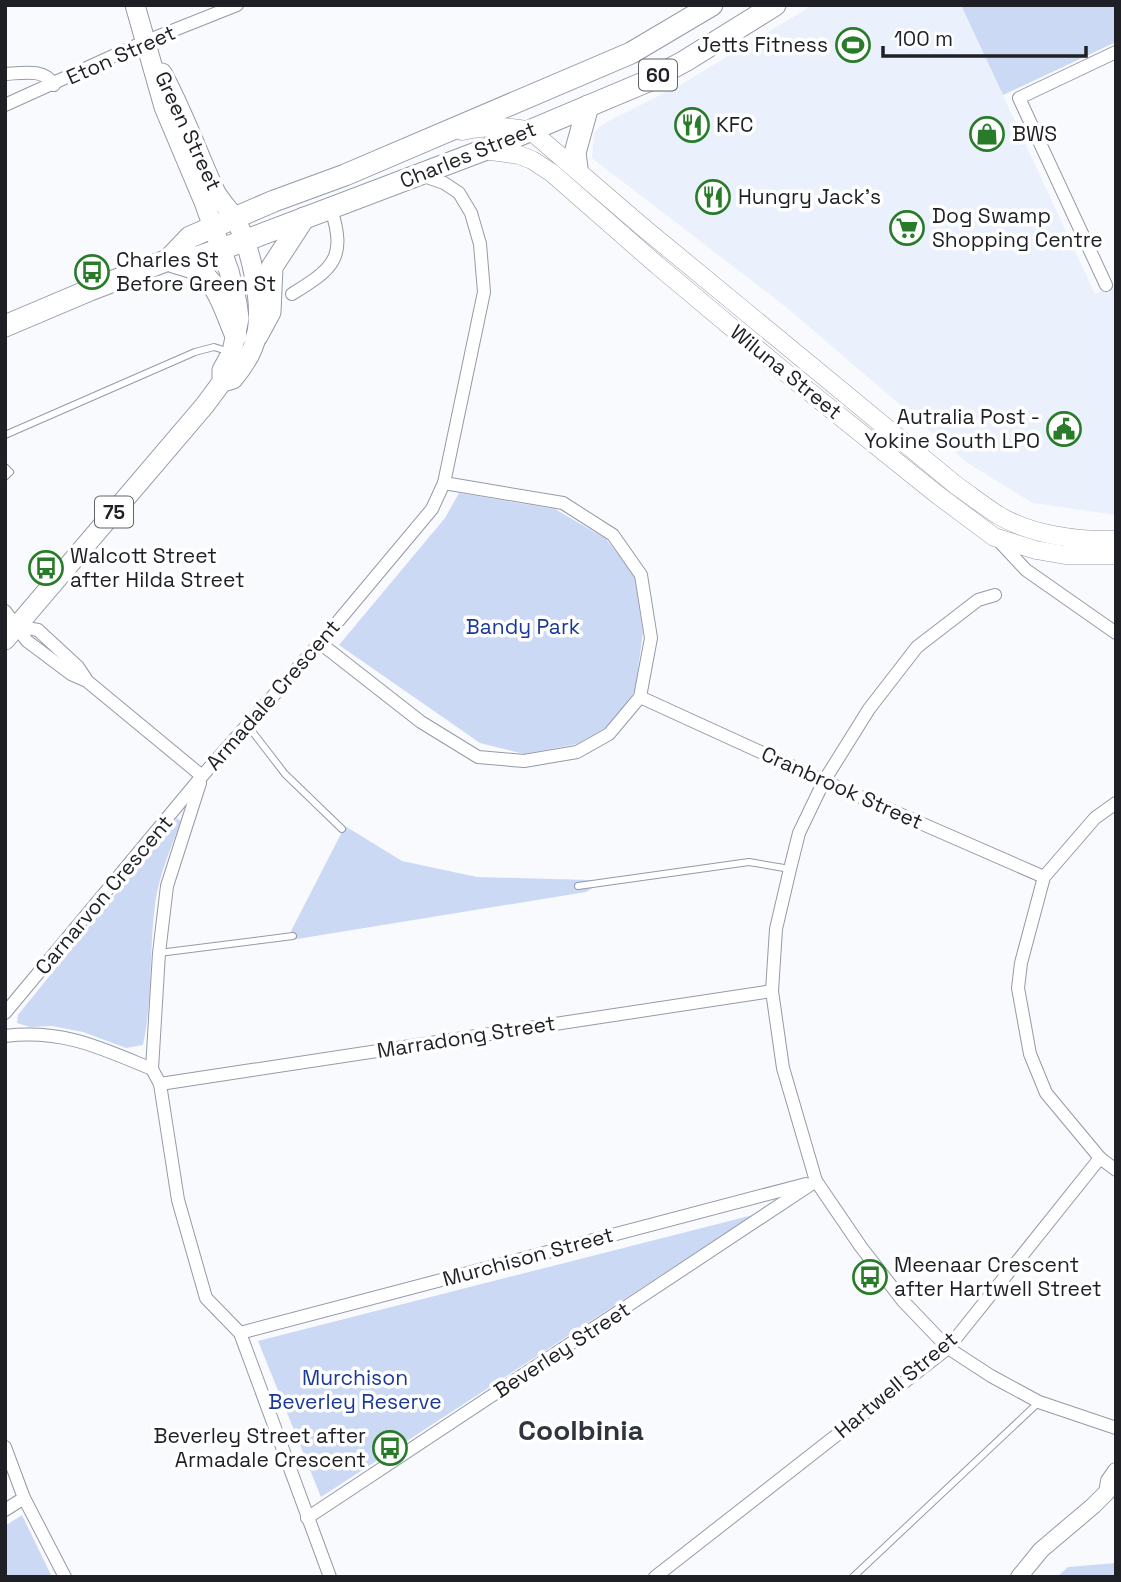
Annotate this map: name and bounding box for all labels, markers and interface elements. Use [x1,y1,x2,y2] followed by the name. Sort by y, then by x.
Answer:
[883,14,1086,58] scale bar
[62,19,180,91] street label: Eton Street
[894,25,953,52] text: 100 m
[834,26,872,64] sports icon: Jetts Fitness
[697,31,828,58] place label: Jetts Fitness
[639,60,677,90] road number: 60
[149,67,228,195] street label: Green Street
[673,106,711,144] restaurant icon: KFC
[716,111,753,138] place label: KFC
[396,115,540,194] street label: Charles Street
[968,115,1006,153] shop icon: BWS
[1012,120,1057,147] place label: BWS
[694,178,732,216] restaurant icon: Hungry Jack's
[738,183,881,210] place label: Hungry Jack's
[932,202,1103,253] place label: Dog Swamp Shopping Centre
[888,209,926,247] supermarket icon: Dog Swamp Shopping Centre
[116,246,276,297] place label: Charles St Before Green St
[73,253,111,291] bus stop icon: Charles St Before Green St
[725,318,848,425] street label: Wiluna Street
[864,403,1040,454] place label: Autralia Post - Yokine South LPO
[1045,410,1083,448] public building icon: Autralia Post - Yokine South LPO
[95,496,133,527] road number: 75
[70,542,245,593] place label: Walcott Street after Hilda Street
[27,549,65,587] bus stop icon: Walcott Street after Hilda Street
[466,613,580,640] park label: Bandy Park
[200,614,346,776] street label: Armadale Crescent
[757,740,927,835] street label: Cranbrook Street
[29,809,178,980] street label: Carnarvon Crescent
[375,1009,557,1064] street label: Marradong Street
[440,1221,616,1292] street label: Murchison Street
[894,1251,1102,1302] place label: Meenaar Crescent after Hartwell Street
[851,1258,889,1296] bus stop icon: Meenaar Crescent after Hartwell Street
[488,1295,635,1404] street label: Beverley Street
[829,1325,963,1444] street label: Hartwell Street
[268,1364,442,1415] park label: Murchison Beverley Reserve
[518,1412,644,1448] district label: Coolbinia
[154,1422,366,1473] place label: Beverley Street after Armadale Crescent
[371,1429,409,1467] bus stop icon: Beverley Street after Armadale Crescent

